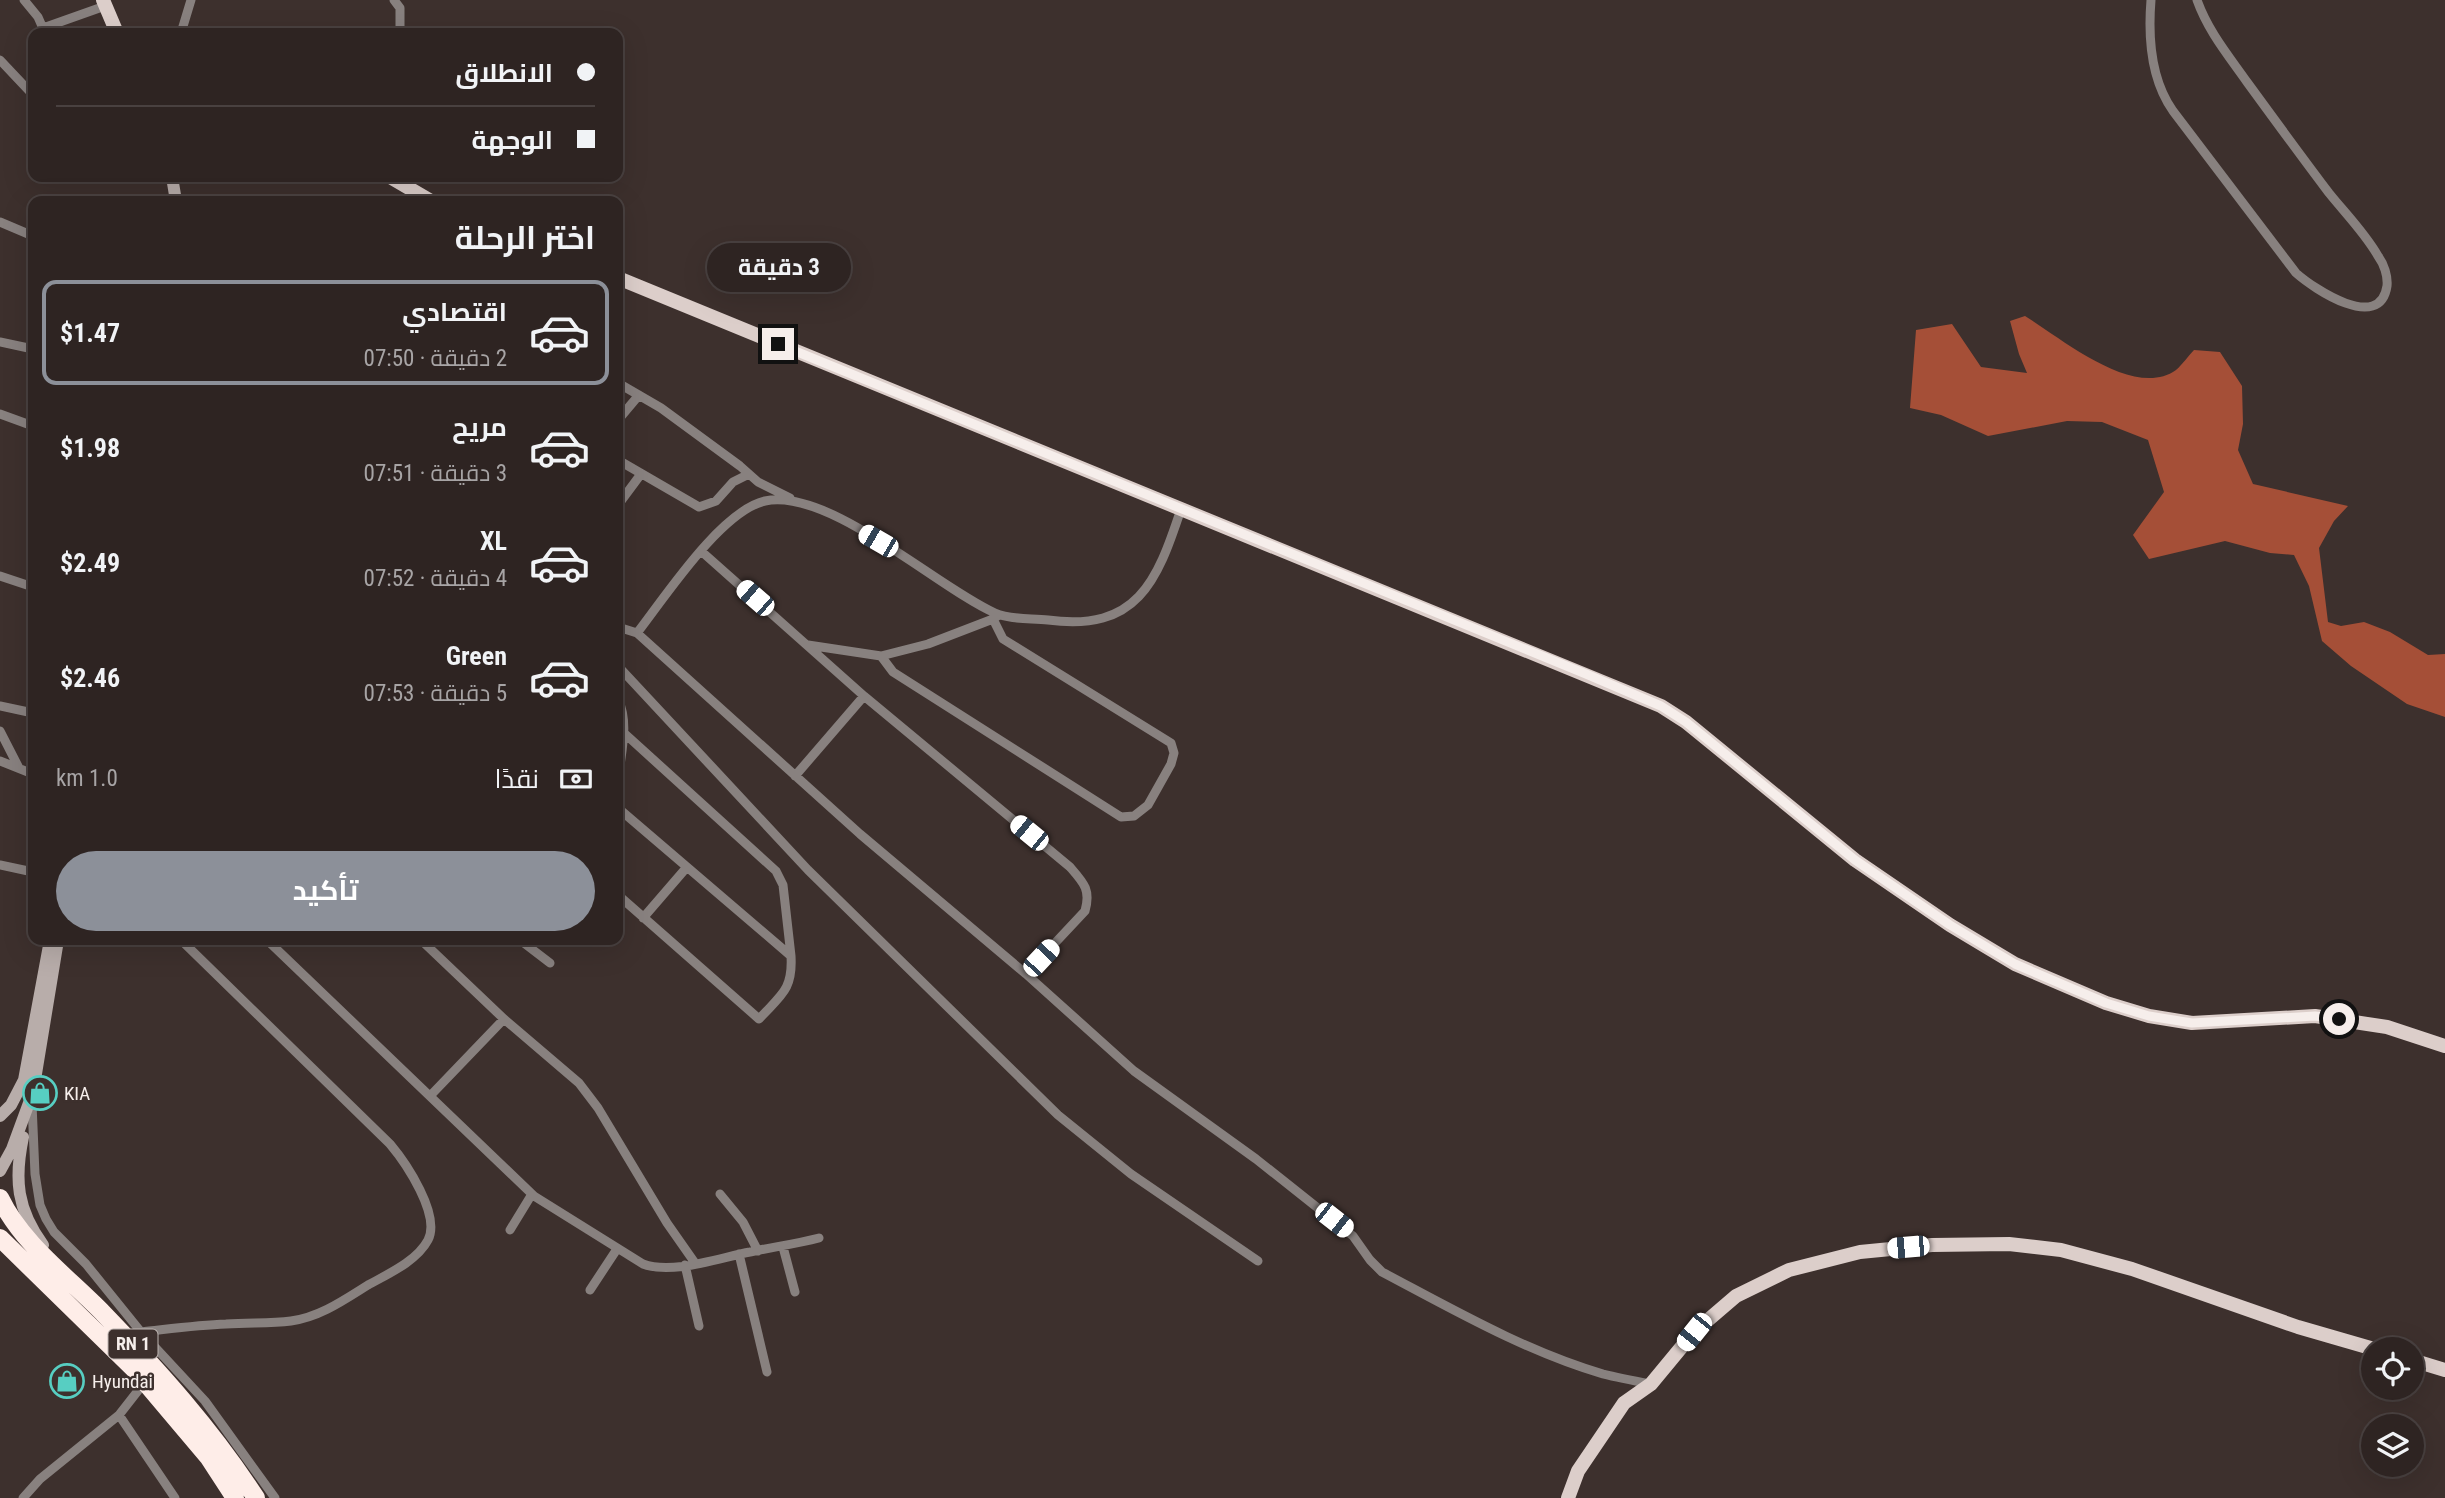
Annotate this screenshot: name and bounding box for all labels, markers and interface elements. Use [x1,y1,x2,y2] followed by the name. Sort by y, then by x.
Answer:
[455,58,553,88] text: الانطلاق
[472,125,553,155] text: الوجهة
[455,219,595,257] text: اختر الرحلة
[706,243,850,292] callout: 3 دقيقة
[738,254,820,281] text: 3 دقيقة
[402,297,507,327] text: اقتصادي
[528,301,591,364] icon: car
[60,318,120,348] text: $1.47
[762,328,794,360] route end
[364,345,507,372] text: 2 دقيقة · 07:50
[452,412,507,442] text: مريح
[528,416,591,479] icon: car
[60,433,120,463] text: $1.98
[364,460,507,487] text: 3 دقيقة · 07:51
[855,521,902,561] car
[480,526,507,556] text: XL
[528,531,591,594] icon: car
[60,548,120,578] text: $2.49
[364,565,507,592] text: 4 دقيقة · 07:52
[733,576,778,620] car
[446,641,507,671] text: Green
[528,646,591,709] icon: car
[60,663,120,693] text: $2.46
[364,680,507,707] text: 5 دقيقة · 07:53
[557,760,595,798] icon: cash
[495,764,539,794] text: نقدًا
[56,765,118,792] text: 1.0 km
[1007,812,1052,854] car
[56,851,595,931] button: تأكيد
[1019,935,1064,981] car
[2323,1003,2355,1035] route start
[21,1074,59,1112] shop icon: KIA
[64,1082,90,1105] place label: KIA
[1311,1199,1358,1241] car
[1887,1235,1930,1259] car
[1673,1309,1716,1355] car
[108,1330,158,1358] road number: RN 1
[2361,1337,2424,1477] map controls
[2361,1337,2424,1400] button: locate
[48,1362,86,1400] shop icon: Hyundai
[92,1370,153,1393] place label: Hyundai
[2361,1414,2424,1477] button: layers

